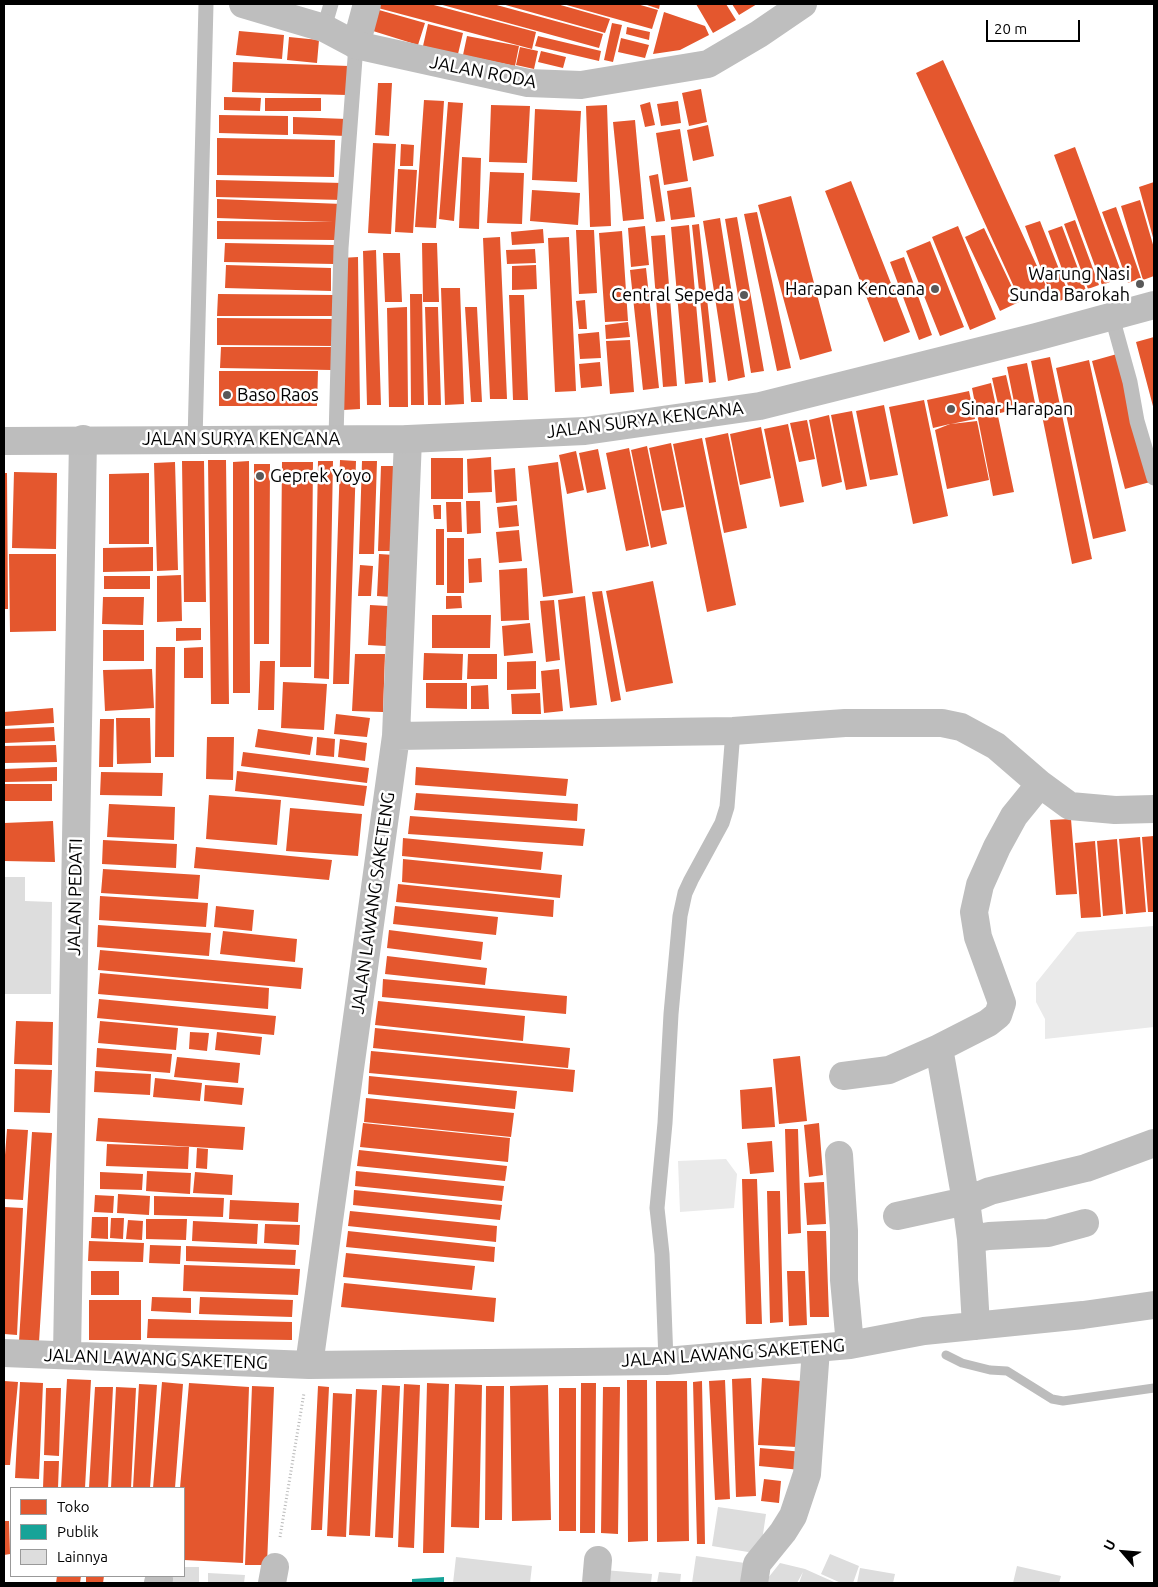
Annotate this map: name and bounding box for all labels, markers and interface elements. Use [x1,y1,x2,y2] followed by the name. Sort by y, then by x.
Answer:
[988,10,1082,42] scale bar
[994,20,1027,37] text: 20 m
[428,51,538,93] street label: JALAN RODA
[1009,263,1130,306] place label: Warung Nasi Sunda Barokah
[785,278,925,300] place label: Harapan Kencana
[1134,278,1146,290] marker: Warung Nasi Sunda Barokah
[929,283,941,295] marker: Harapan Kencana
[611,284,734,306] place label: Central Sepeda
[738,289,750,301] marker: Central Sepeda
[237,384,319,406] place label: Baso Raos
[221,389,233,401] marker: Baso Raos
[545,397,745,443] street label: JALAN SURYA KENCANA
[961,398,1073,420] place label: Sinar Harapan
[945,403,957,415] marker: Sinar Harapan
[142,428,340,450] street label: JALAN SURYA KENCANA
[270,465,372,487] place label: Geprek Yoyo
[254,470,266,482] marker: Geprek Yoyo
[347,791,399,1015] street label: JALAN LAWANG SAKETENG
[63,838,87,956] street label: JALAN PEDATI
[620,1334,846,1372] street label: JALAN LAWANG SAKETENG
[44,1344,268,1374] street label: JALAN LAWANG SAKETENG
[10,1487,185,1577] legend
[57,1498,89,1515] text: Toko
[57,1523,98,1540] text: Publik
[1098,1527,1148,1577] north arrow
[1100,1537,1119,1553] text: U
[57,1548,108,1565] text: Lainnya

